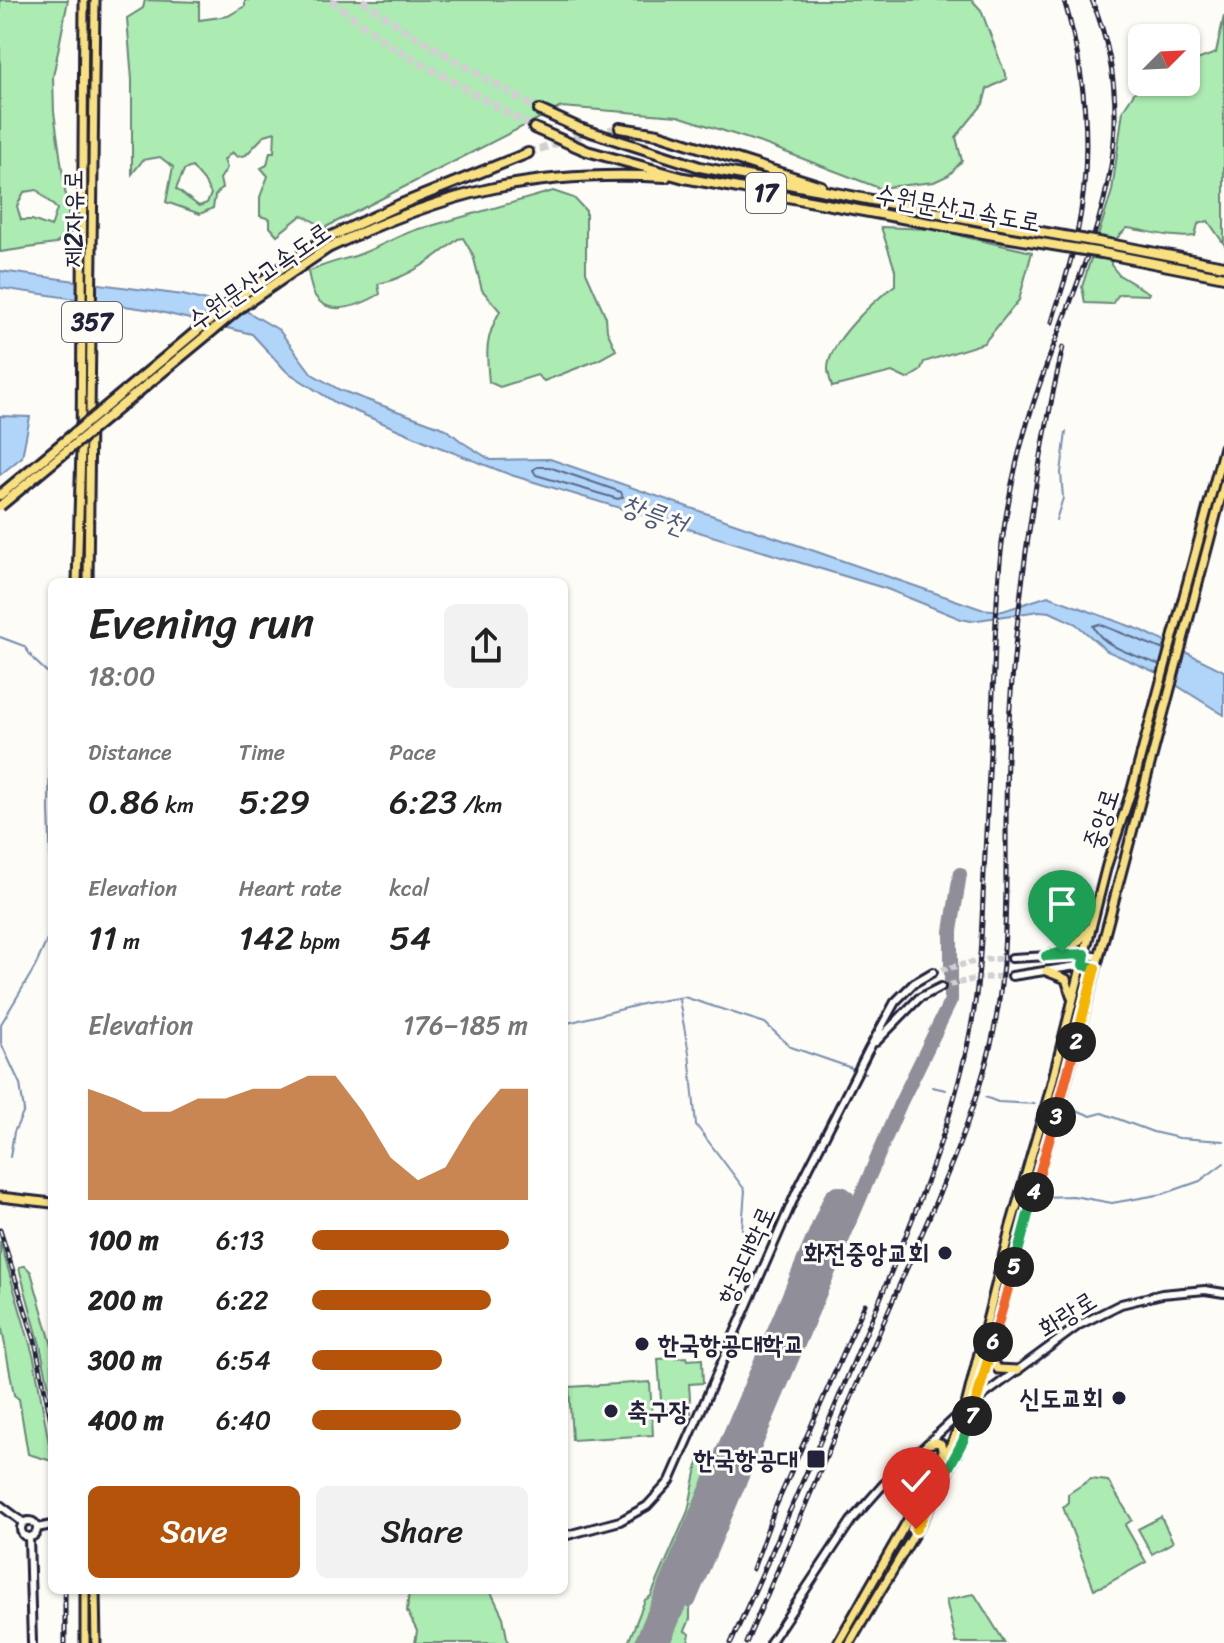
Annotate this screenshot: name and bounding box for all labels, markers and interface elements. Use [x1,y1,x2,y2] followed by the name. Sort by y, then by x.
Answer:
[1128,24,1200,96] north arrow
[1128,24,1200,96] map controls
[50,170,96,268] street label: 제2자유로
[872,171,1044,245] street label: 수원문산고속도로
[746,173,786,213] road number: 17
[177,209,341,343] street label: 수원문산고속도로
[62,302,122,342] road number: 357
[614,480,696,550] water label: 창릉천
[88,584,314,662] text: Evening run
[444,604,528,688] button: share
[88,653,156,699] text: 18:00
[88,733,172,772] text: Distance
[239,733,285,772] text: Time
[389,733,436,772] text: Pace
[88,772,160,832] text: 0.86
[239,772,310,832] text: 5:29
[389,772,457,832] text: 6:23
[1069,782,1133,856] street label: 중앙로
[160,786,194,825] text: km
[457,786,502,825] text: /km
[88,869,177,908] text: Elevation
[239,869,342,908] text: Heart rate
[389,869,429,908] text: kcal
[1028,870,1096,952] pin
[1040,882,1084,926] icon: arrive
[88,908,117,968] text: 11
[239,908,294,968] text: 142
[389,908,431,968] text: 54
[117,922,140,961] text: m
[294,922,340,961] text: bpm
[88,1002,193,1048] text: Elevation
[403,1002,528,1048] text: 176–185 m
[1056,1022,1096,1062] pin: 2
[1070,1022,1082,1061] text: 2
[1036,1097,1076,1137] pin: 3
[1050,1097,1062,1136] text: 3
[1014,1172,1054,1212] pin: 4
[1027,1172,1041,1211] text: 4
[704,1198,788,1312] street label: 항공대학로
[88,1217,159,1263] text: 100 m
[216,1217,264,1263] text: 6:13
[803,1230,929,1276] place label: 화전중앙교회
[936,1244,954,1262] marker: 화전중앙교회
[994,1247,1034,1287] pin: 5
[1007,1247,1021,1286] text: 5
[88,1277,163,1323] text: 200 m
[216,1277,269,1323] text: 6:22
[1028,1278,1106,1350] street label: 화랑로
[657,1321,804,1367] place label: 한국항공대학교
[973,1322,1013,1362] pin: 6
[987,1322,999,1361] text: 6
[633,1335,651,1353] marker: 한국항공대학교
[88,1337,162,1383] text: 300 m
[216,1337,271,1383] text: 6:54
[1019,1375,1103,1421] place label: 신도교회
[627,1388,690,1434] place label: 축구장
[1110,1389,1128,1407] marker: 신도교회
[952,1396,992,1436] pin: 7
[966,1396,978,1435] text: 7
[88,1397,164,1443] text: 400 m
[216,1397,271,1443] text: 6:40
[602,1402,620,1420] marker: 축구장
[692,1436,798,1482] place label: 한국항공대
[882,1447,950,1529] pin
[805,1448,827,1470] marker: 한국항공대
[894,1459,938,1503] icon: check
[88,1486,300,1578] button: Save
[316,1486,528,1578] button: Share

